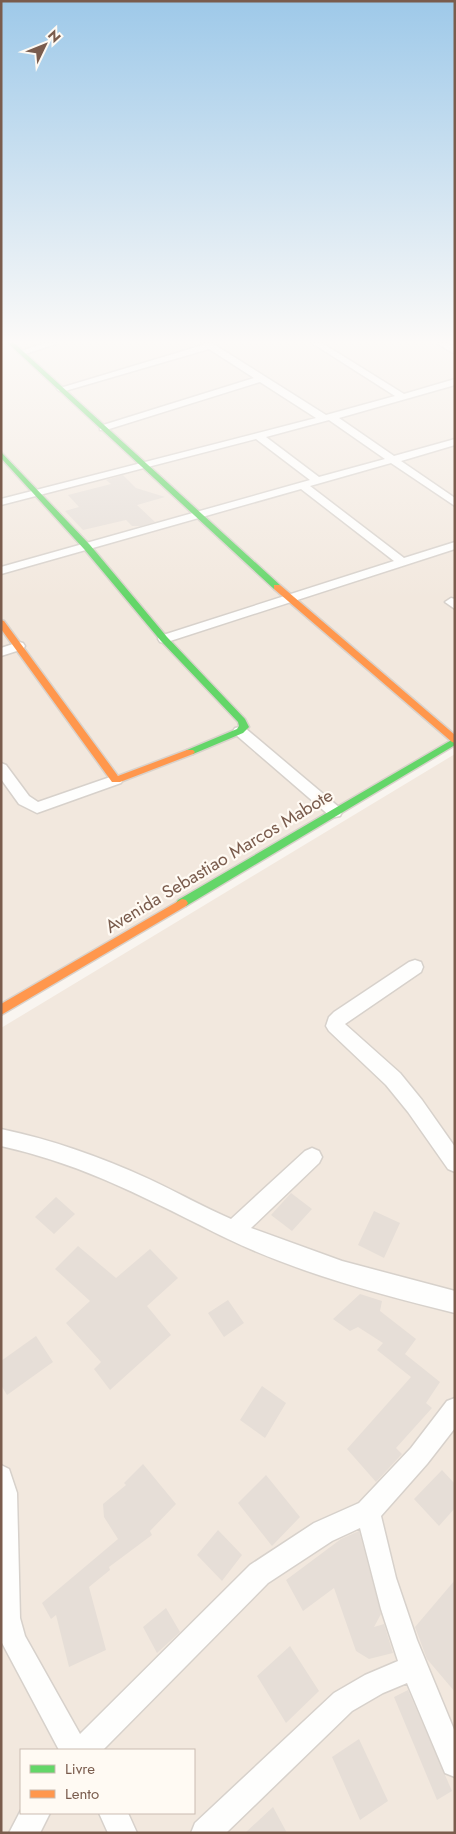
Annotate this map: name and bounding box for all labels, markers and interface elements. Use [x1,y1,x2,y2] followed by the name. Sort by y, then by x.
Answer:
[20,20,70,70] north arrow
[43,25,66,47] text: N
[100,782,338,940] street label: Avenida Sebastiao Marcos Mabote
[20,1749,195,1814] legend
[65,1758,95,1780] text: Livre
[65,1783,99,1805] text: Lento

